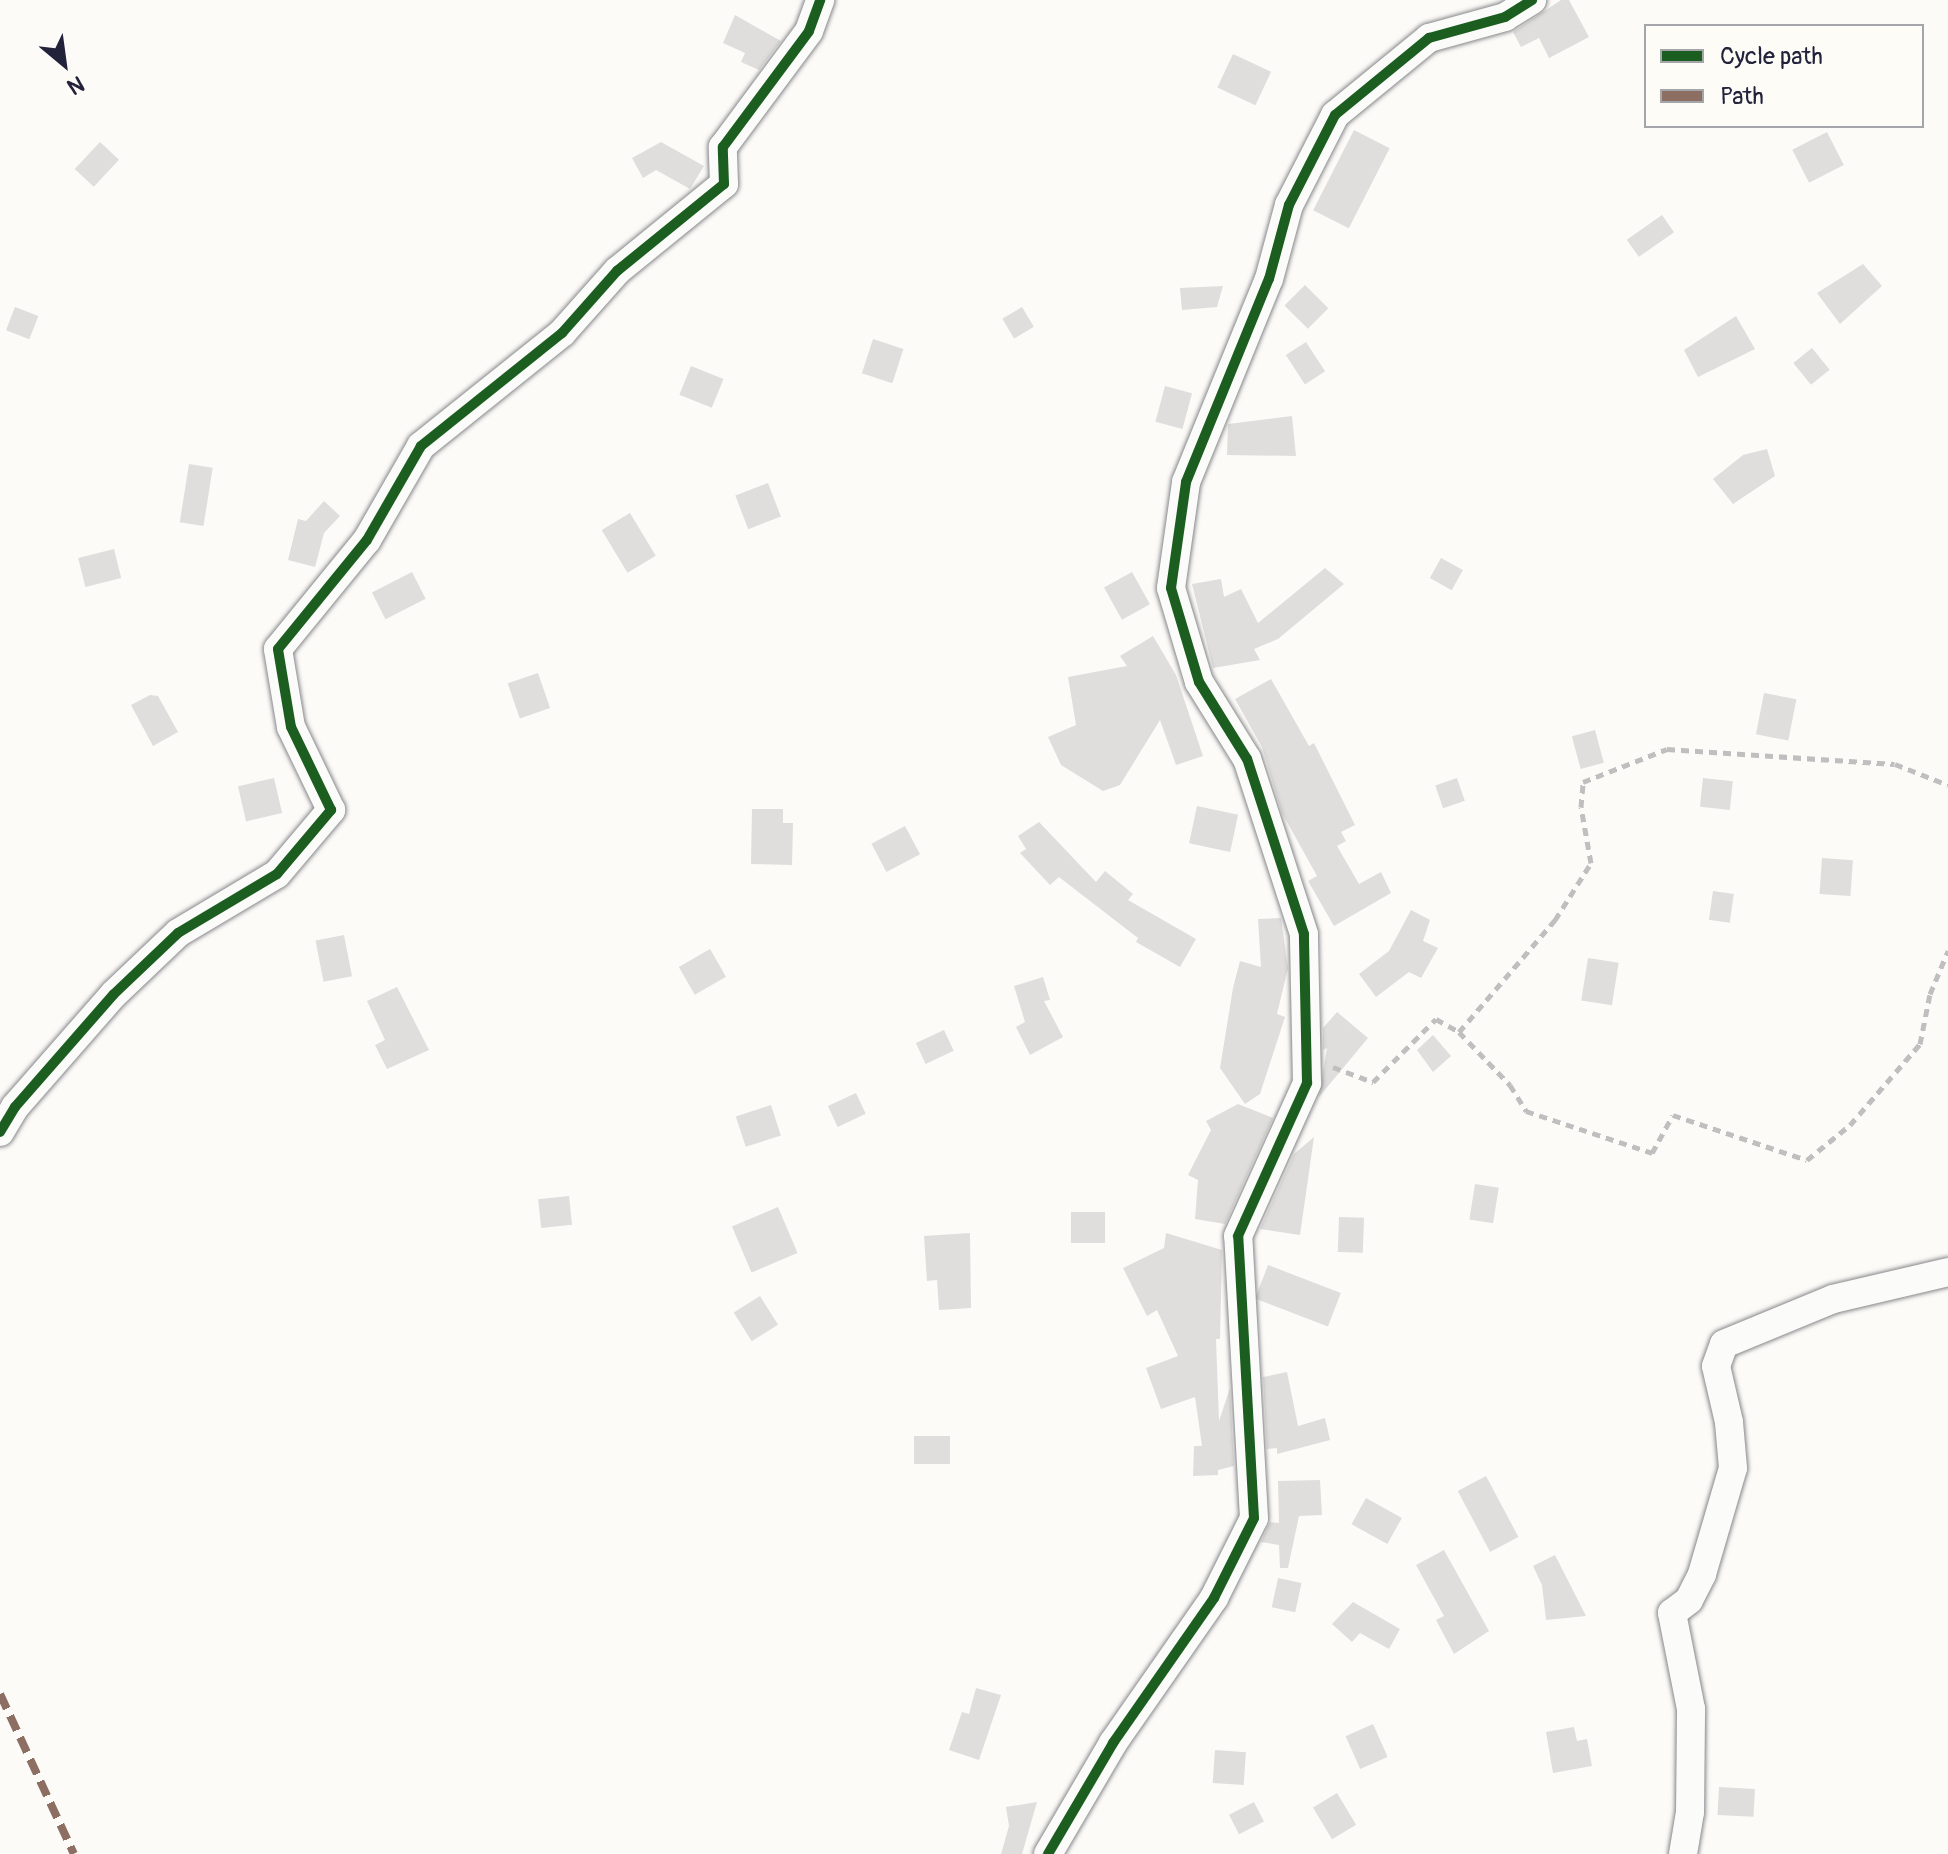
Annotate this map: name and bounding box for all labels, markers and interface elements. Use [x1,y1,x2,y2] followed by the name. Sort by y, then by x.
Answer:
[24,24,104,104] north arrow
[1644,24,1924,128] legend
[1720,42,1823,71] text: Cycle path
[62,69,89,101] text: N
[1720,82,1764,111] text: Path

